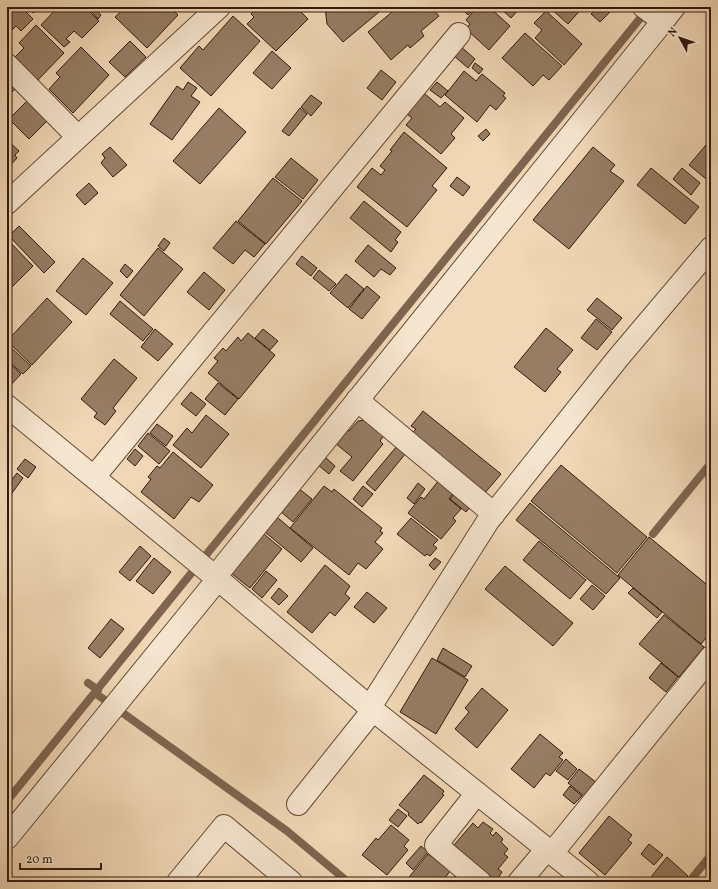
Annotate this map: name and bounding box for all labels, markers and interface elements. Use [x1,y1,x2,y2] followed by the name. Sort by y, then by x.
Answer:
[660,18,700,58] north arrow
[665,25,682,40] text: N
[20,845,101,871] scale bar
[26,852,53,868] text: 20 m

